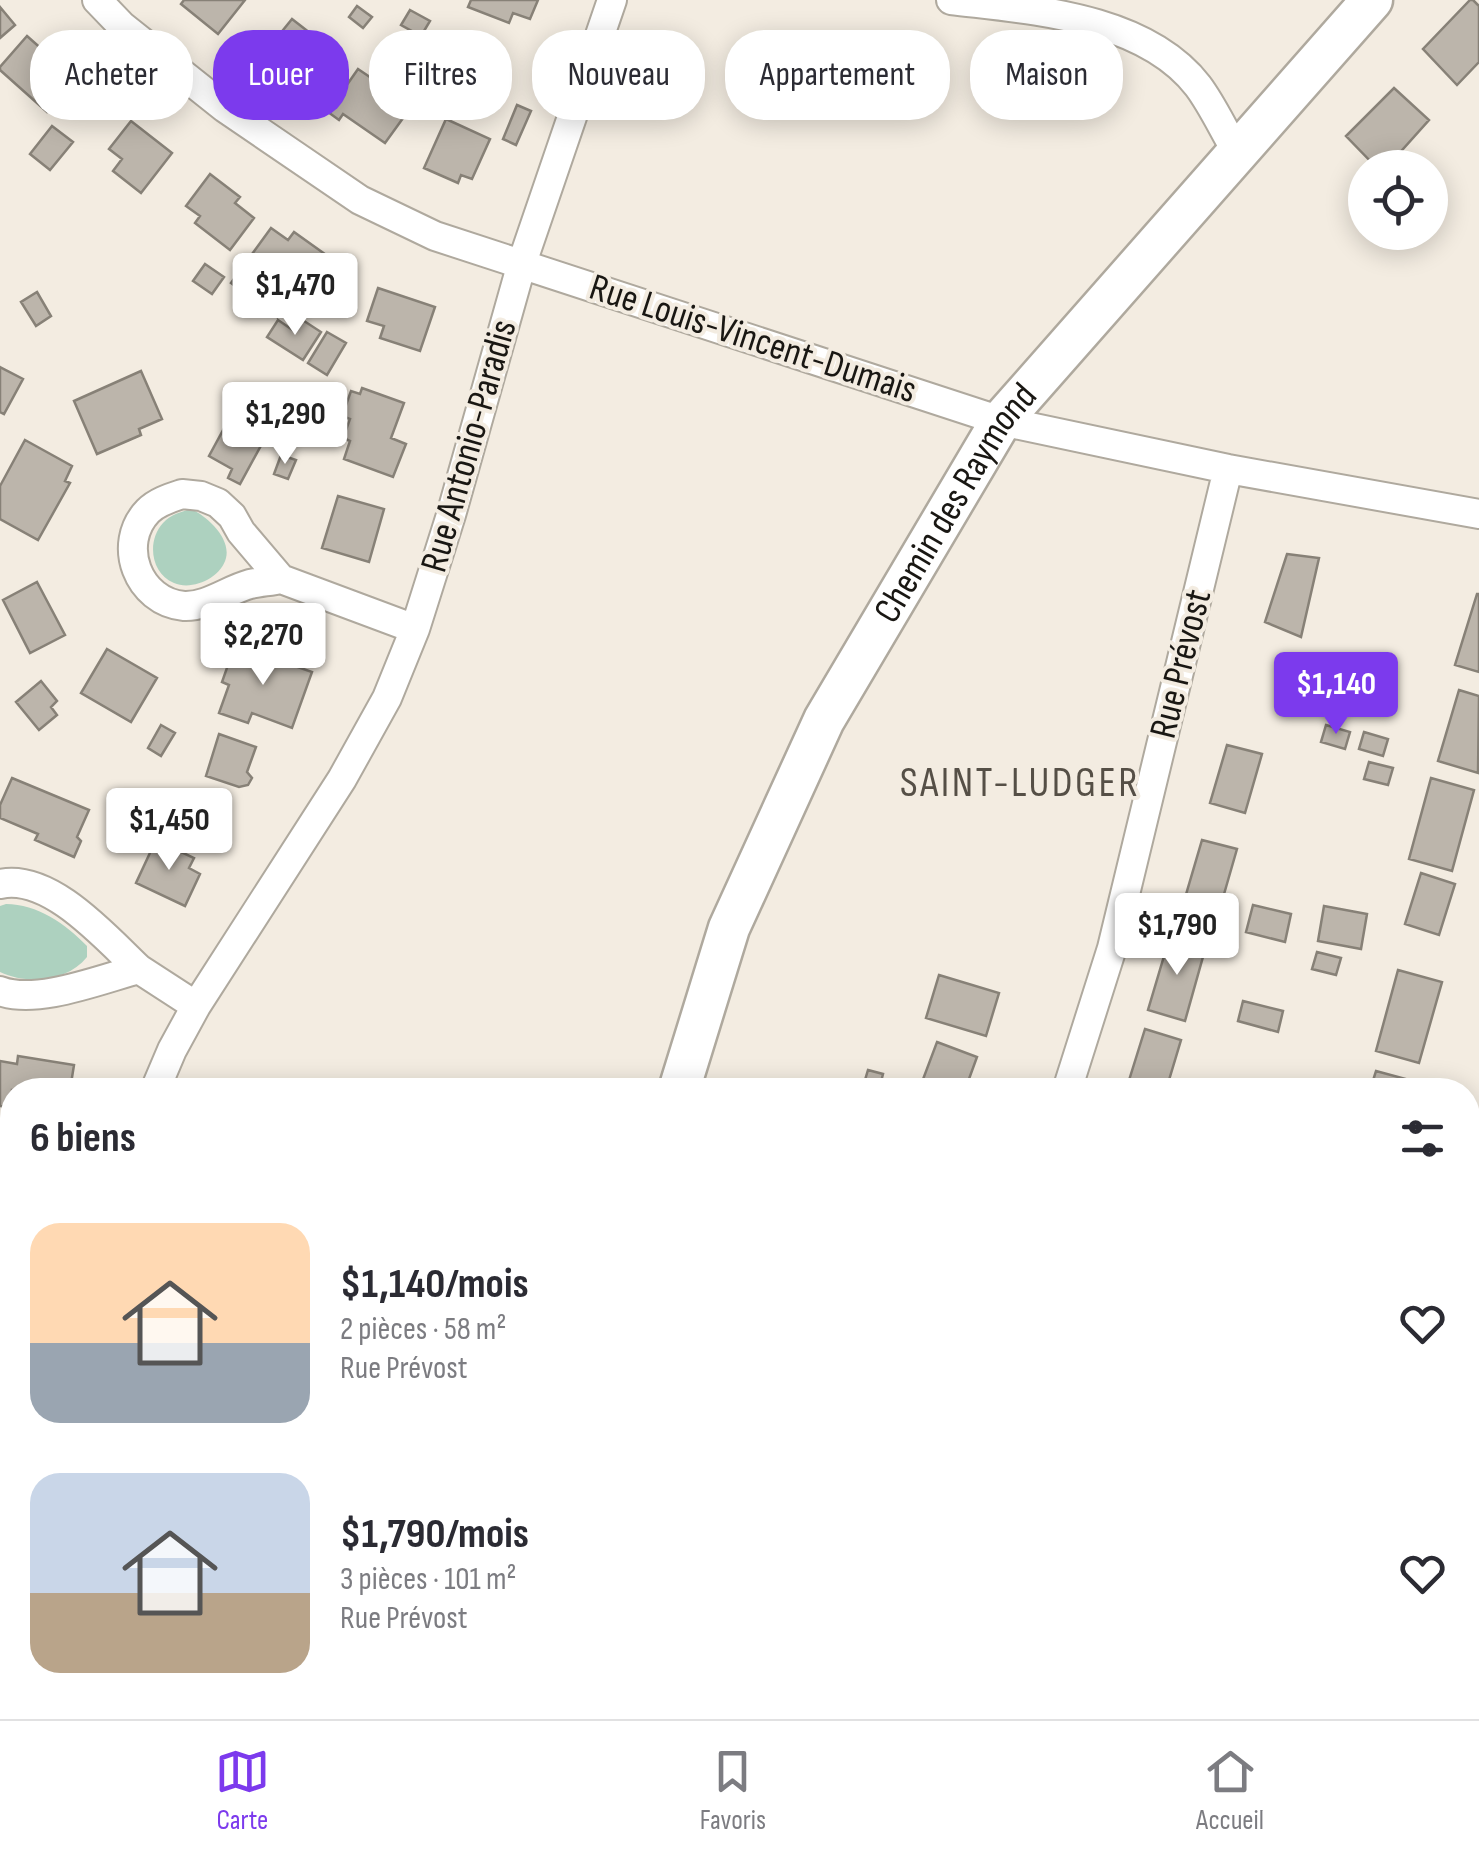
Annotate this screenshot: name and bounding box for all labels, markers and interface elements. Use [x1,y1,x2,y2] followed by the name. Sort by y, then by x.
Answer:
[30,30,193,120] chip: Acheter
[213,30,349,120] chip: Louer
[369,30,512,120] chip: Filtres
[532,30,705,120] chip: Nouveau
[725,30,950,120] chip: Appartement
[970,30,1123,120] chip: Maison
[1348,150,1448,250] map controls
[1348,150,1448,250] button: locate
[214,253,376,338] pin: $1,470
[584,265,922,413] street label: Rue Louis-Vincent-Dumais
[255,266,335,305] text: $1,470
[412,315,526,577] street label: Rue Antonio-Paradis
[864,374,1046,631] street label: Chemin des Raymond
[204,382,366,467] pin: $1,290
[244,395,326,434] text: $1,290
[1141,585,1221,743] street label: Rue Prévost
[182,603,344,688] pin: $2,270
[223,616,303,655] text: $2,270
[1255,652,1417,737] pin: $1,140
[1296,665,1376,704] text: $1,140
[900,758,1140,809] district label: SAINT-LUDGER
[88,788,250,873] pin: $1,450
[128,801,210,840] text: $1,450
[1096,893,1258,978] pin: $1,790
[1137,906,1217,945] text: $1,790
[1395,1111,1450,1166] icon: filters
[30,1113,136,1164] text: 6 biens
[340,1259,529,1310] text: $1,140/mois
[110,1263,230,1383] icon: home
[1395,1296,1450,1351] icon: heart
[340,1310,506,1349] text: 2 pièces · 58 m²
[340,1349,468,1388] text: Rue Prévost
[340,1509,529,1560] text: $1,790/mois
[110,1513,230,1633] icon: home
[1395,1546,1450,1601] icon: heart
[340,1560,516,1599] text: 3 pièces · 101 m²
[340,1599,468,1638] text: Rue Prévost
[215,1744,270,1837] tab: Carte
[700,1744,766,1837] tab: Favoris
[1196,1744,1264,1837] tab: Accueil

